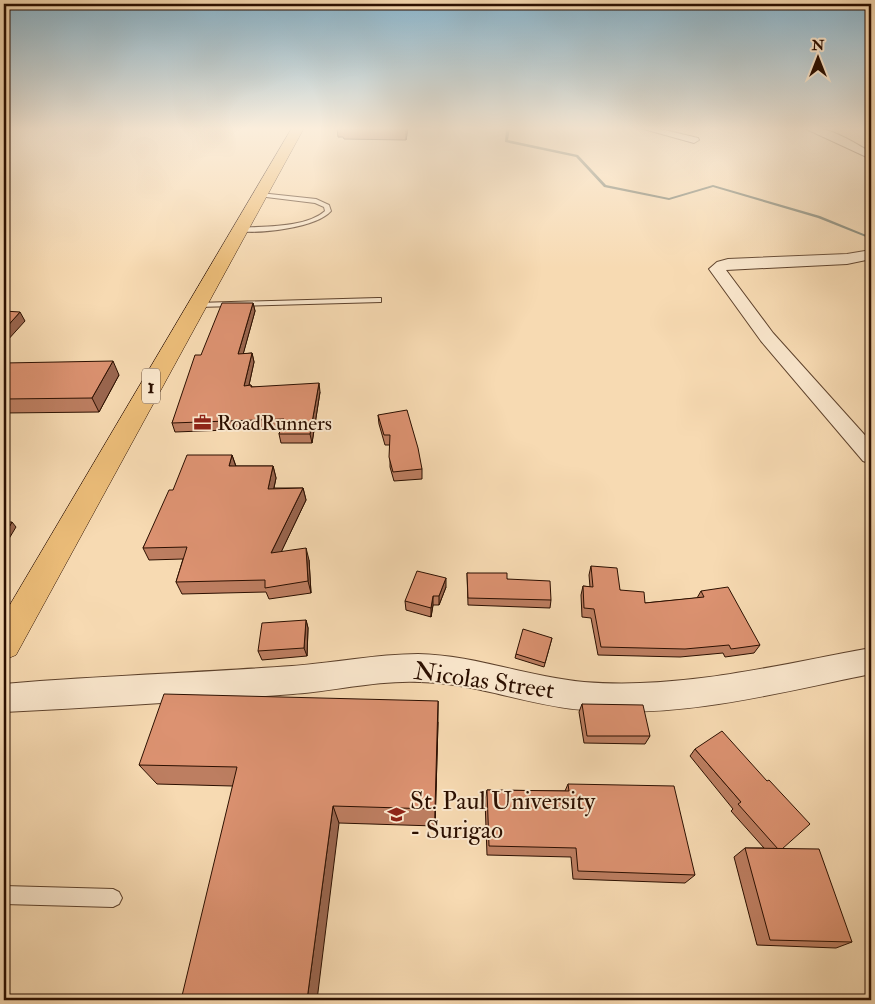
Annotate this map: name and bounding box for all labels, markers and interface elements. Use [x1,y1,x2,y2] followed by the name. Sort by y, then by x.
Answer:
[792,32,842,82] north arrow
[811,37,825,54] text: N
[142,368,160,404] road number: 1
[217,410,332,437] place label: RoadRunners
[193,413,213,433] office icon: RoadRunners
[412,656,556,706] street label: Nicolas Street
[410,786,596,846] place label: St. Paul University - Surigao
[386,805,406,825] school or university icon: St. Paul University - Surigao

